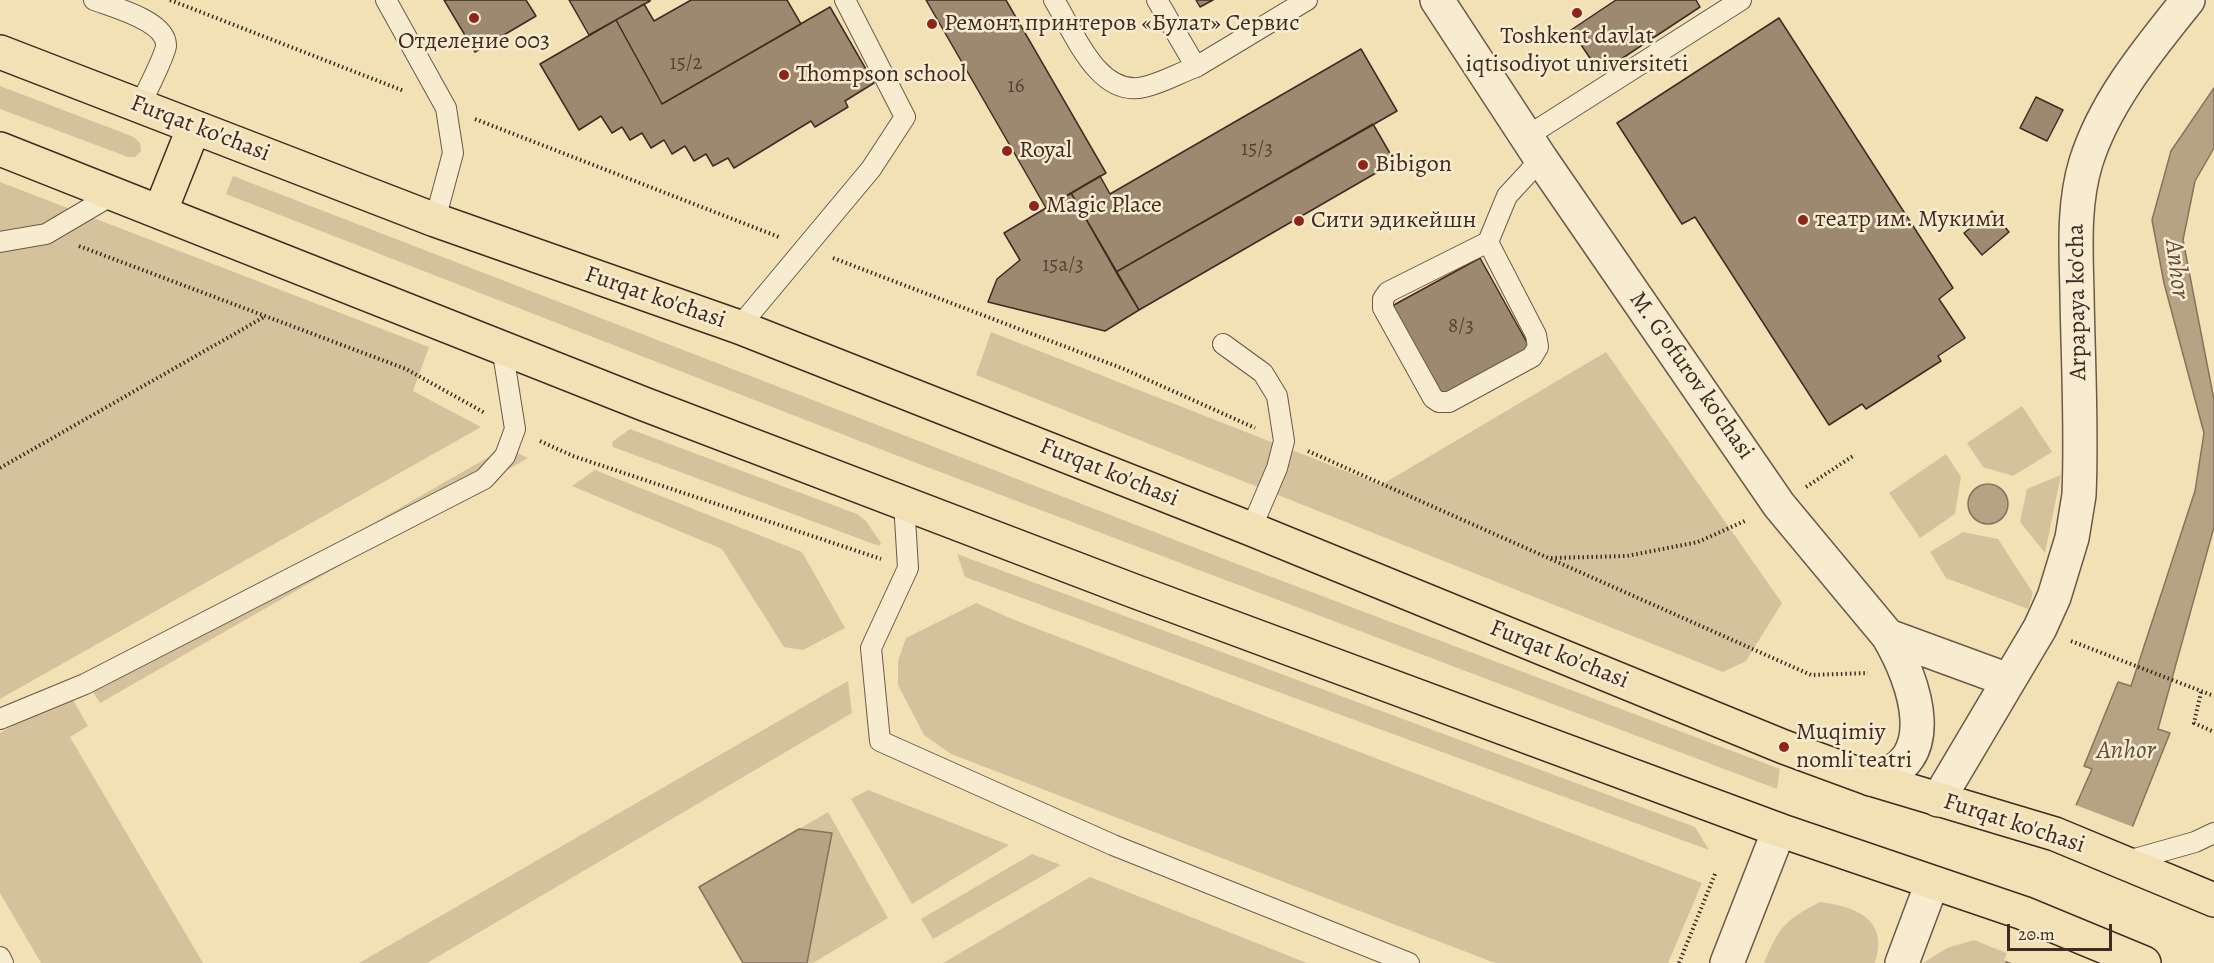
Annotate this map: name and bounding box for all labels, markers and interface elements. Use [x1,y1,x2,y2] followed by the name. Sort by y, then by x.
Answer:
[1570,6,1584,20] marker: Toshkent davlat iqtisodiyot universiteti
[944,10,1300,38] place label: Ремонт принтеров «Булат» Сервис
[467,11,481,25] marker: Отделение 003
[925,17,939,31] marker: Ремонт принтеров «Булат» Сервис
[1466,23,1688,79] place label: Toshkent davlat iqtisodiyot universiteti
[398,28,550,56] place label: Отделение 003
[669,51,703,77] house number: 15/2
[796,61,966,89] place label: Thompson school
[777,68,791,82] marker: Thompson school
[1008,74,1024,100] house number: 16
[126,89,274,169] street label: Furqat ko'chasi
[1019,137,1072,165] place label: Royal
[1241,137,1273,163] house number: 15/3
[1000,144,1014,158] marker: Royal
[1375,151,1452,179] place label: Bibigon
[1356,158,1370,172] marker: Bibigon
[1046,192,1162,220] place label: Magic Place
[1027,199,1041,213] marker: Magic Place
[1815,206,2005,234] place label: театр им. Мукими
[1311,207,1477,235] place label: Сити эдикейшн
[1796,213,1810,227] marker: театр им. Мукими
[1292,214,1306,228] marker: Сити эдикейшн
[2062,223,2094,381] street label: Arpapaya ko'cha
[2157,238,2195,300] water label: Anhor
[1042,253,1084,279] house number: 15a/3
[581,260,729,336] street label: Furqat ko'chasi
[1622,287,1760,465] street label: M. G'ofurov ko'chasi
[1448,314,1474,340] house number: 8/3
[1035,432,1183,514] street label: Furqat ko'chasi
[1485,614,1633,696] street label: Furqat ko'chasi
[1796,719,1912,775] place label: Muqimiy nomli teatri
[2096,736,2156,768] water label: Anhor
[1777,740,1791,754] marker: Muqimiy nomli teatri
[1940,788,2088,860] street label: Furqat ko'chasi
[2010,912,2115,950] scale bar
[2018,922,2055,946] text: 20 m

